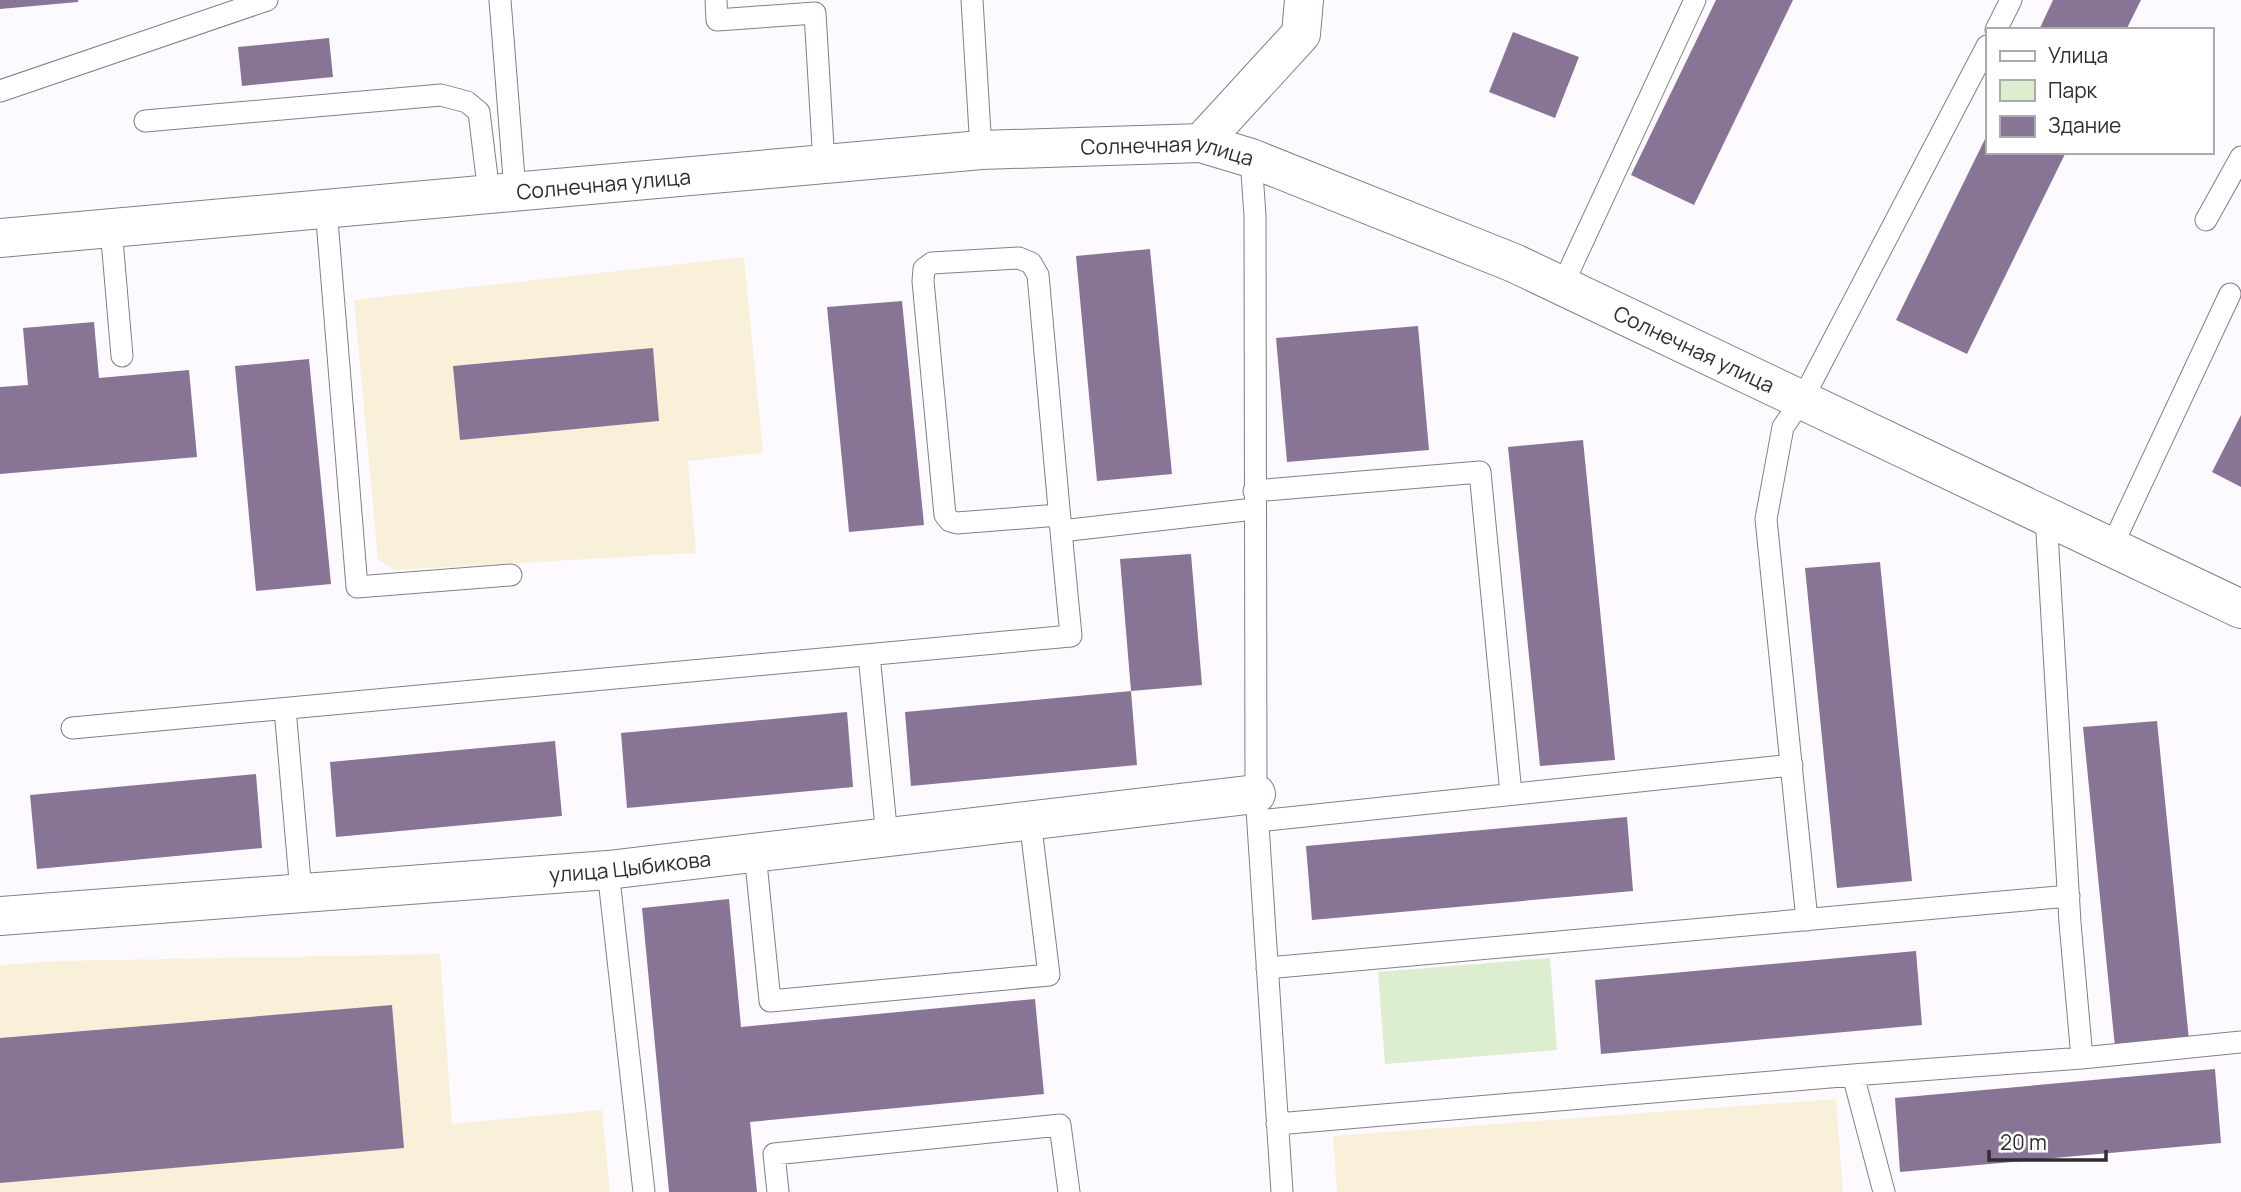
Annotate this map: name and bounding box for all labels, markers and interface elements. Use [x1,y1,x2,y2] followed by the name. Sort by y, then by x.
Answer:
[1986,28,2213,154] legend
[2048,41,2108,69] text: Улица
[2048,76,2098,104] text: Парк
[2048,111,2121,139] text: Здание
[1080,128,1257,172] street label: Солнечная улица
[515,162,692,206] street label: Солнечная улица
[1609,299,1779,399] street label: Солнечная улица
[548,844,712,888] street label: улица Цыбикова
[1989,1118,2106,1162] scale bar
[2000,1128,2047,1156] text: 20 m

